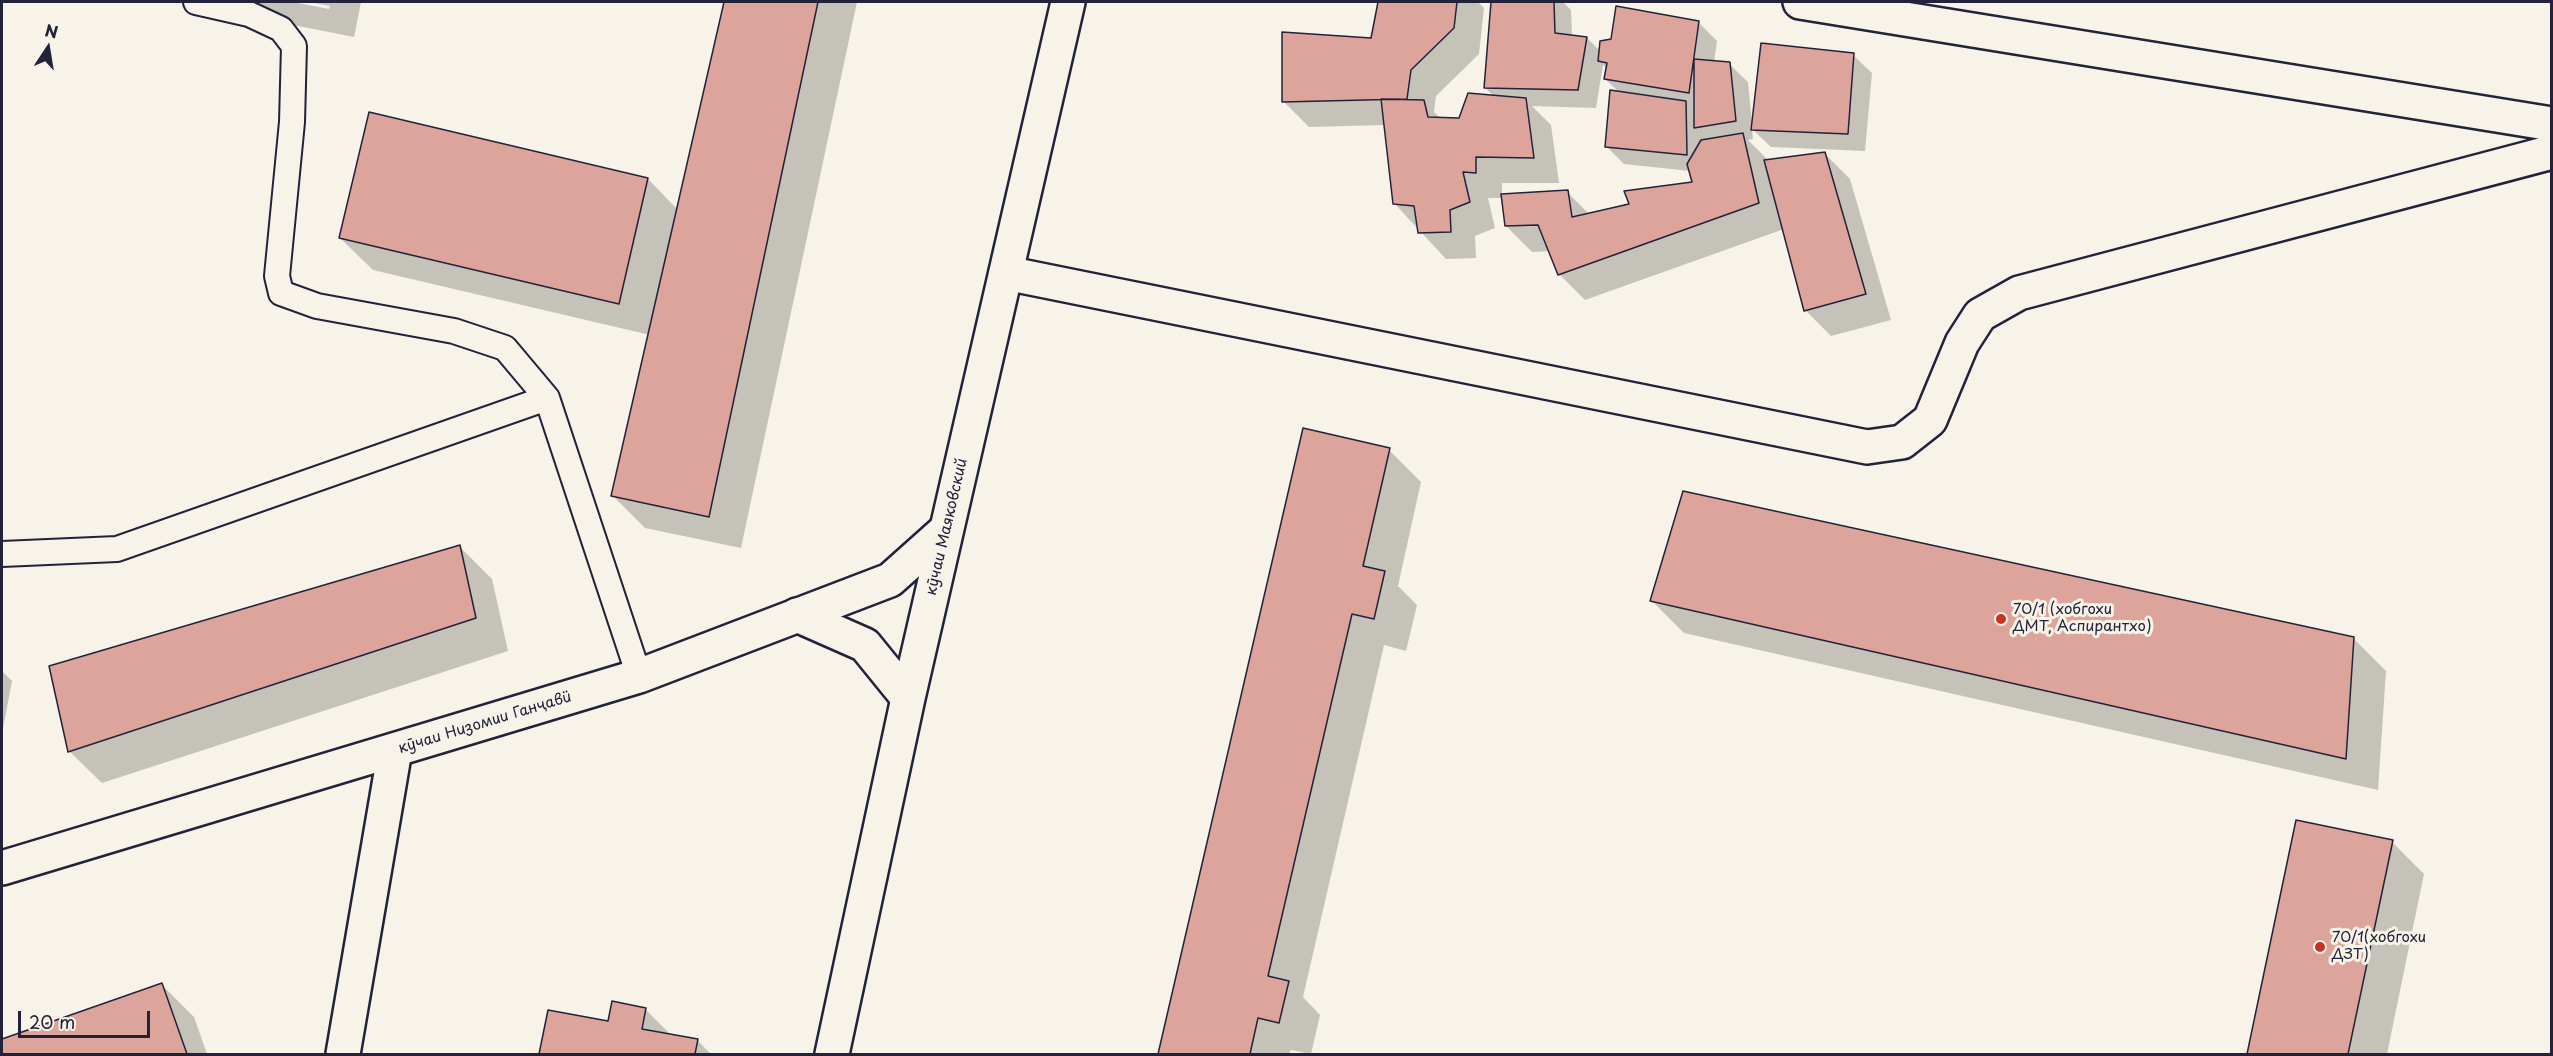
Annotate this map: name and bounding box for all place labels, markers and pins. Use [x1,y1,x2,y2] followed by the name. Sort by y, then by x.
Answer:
[2013,601,2151,636] place label: 70/1 (хобгохи ДМТ, Аспирантхо)
[1994,612,2008,626] marker: 70/1 (хобгохи ДМТ, Аспирантхо)
[2332,929,2426,964] place label: 70/1(хобгохи ДЗТ)
[2313,940,2327,954] marker: 70/1(хобгохи ДЗТ)

